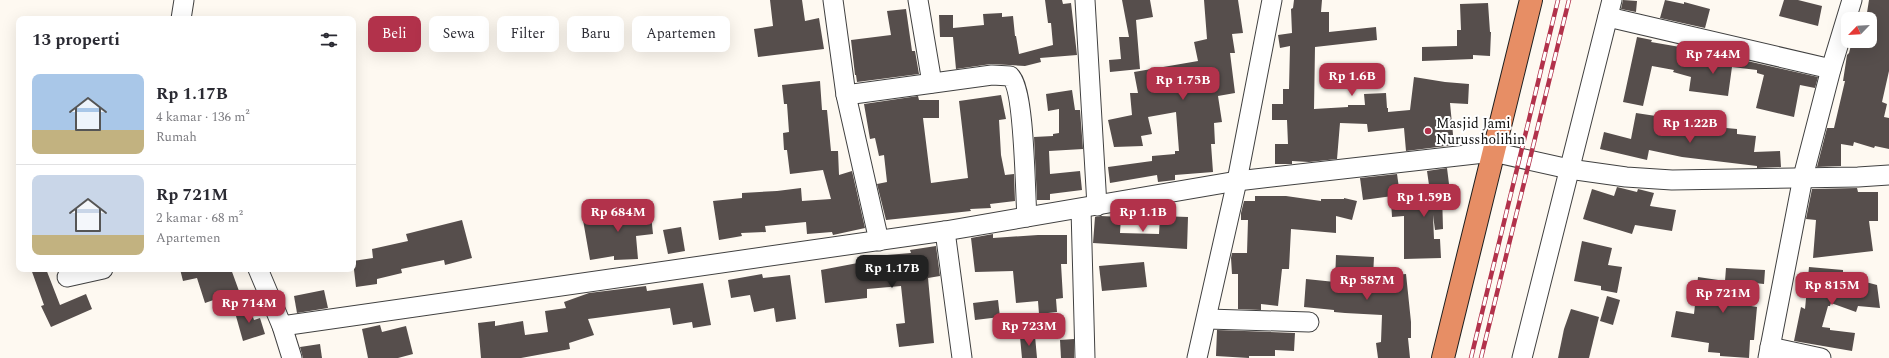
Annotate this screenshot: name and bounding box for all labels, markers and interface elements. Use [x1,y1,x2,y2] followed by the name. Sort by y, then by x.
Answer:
[1841,12,1877,48] north arrow
[1841,12,1877,48] map controls
[368,16,421,52] chip: Beli
[429,16,489,52] chip: Sewa
[497,16,559,52] chip: Filter
[567,16,624,52] chip: Baru
[632,16,730,52] chip: Apartemen
[32,27,120,53] text: 13 properti
[318,29,340,51] icon: filters
[1676,41,1750,75] pin: Rp 744M
[1685,44,1741,64] text: Rp 744M
[1315,63,1389,97] pin: Rp 1.6B
[1328,66,1376,86] text: Rp 1.6B
[1142,67,1224,101] pin: Rp 1.75B
[1156,70,1210,90] text: Rp 1.75B
[156,81,228,107] text: Rp 1.17B
[64,90,112,138] icon: home
[156,107,250,127] text: 4 kamar · 136 m²
[1649,110,1731,144] pin: Rp 1.22B
[1436,113,1525,150] place label: Masjid Jami Nurussholihin
[1663,113,1717,133] text: Rp 1.22B
[1423,126,1433,136] marker: Masjid Jami Nurussholihin
[156,127,197,147] text: Rumah
[156,182,228,208] text: Rp 721M
[1383,184,1465,218] pin: Rp 1.59B
[1397,187,1451,207] text: Rp 1.59B
[64,191,112,239] icon: home
[581,199,655,233] pin: Rp 684M
[1106,199,1180,233] pin: Rp 1.1B
[590,202,646,222] text: Rp 684M
[1119,202,1167,222] text: Rp 1.1B
[156,208,243,228] text: 2 kamar · 68 m²
[156,228,221,248] text: Apartemen
[851,255,933,289] pin: Rp 1.17B
[865,258,919,278] text: Rp 1.17B
[1330,267,1404,301] pin: Rp 587M
[1339,270,1395,290] text: Rp 587M
[1795,272,1869,306] pin: Rp 815M
[1804,275,1860,295] text: Rp 815M
[1686,280,1760,314] pin: Rp 721M
[1695,283,1751,303] text: Rp 721M
[212,290,286,324] pin: Rp 714M
[221,293,277,313] text: Rp 714M
[992,313,1066,347] pin: Rp 723M
[1001,316,1057,336] text: Rp 723M

